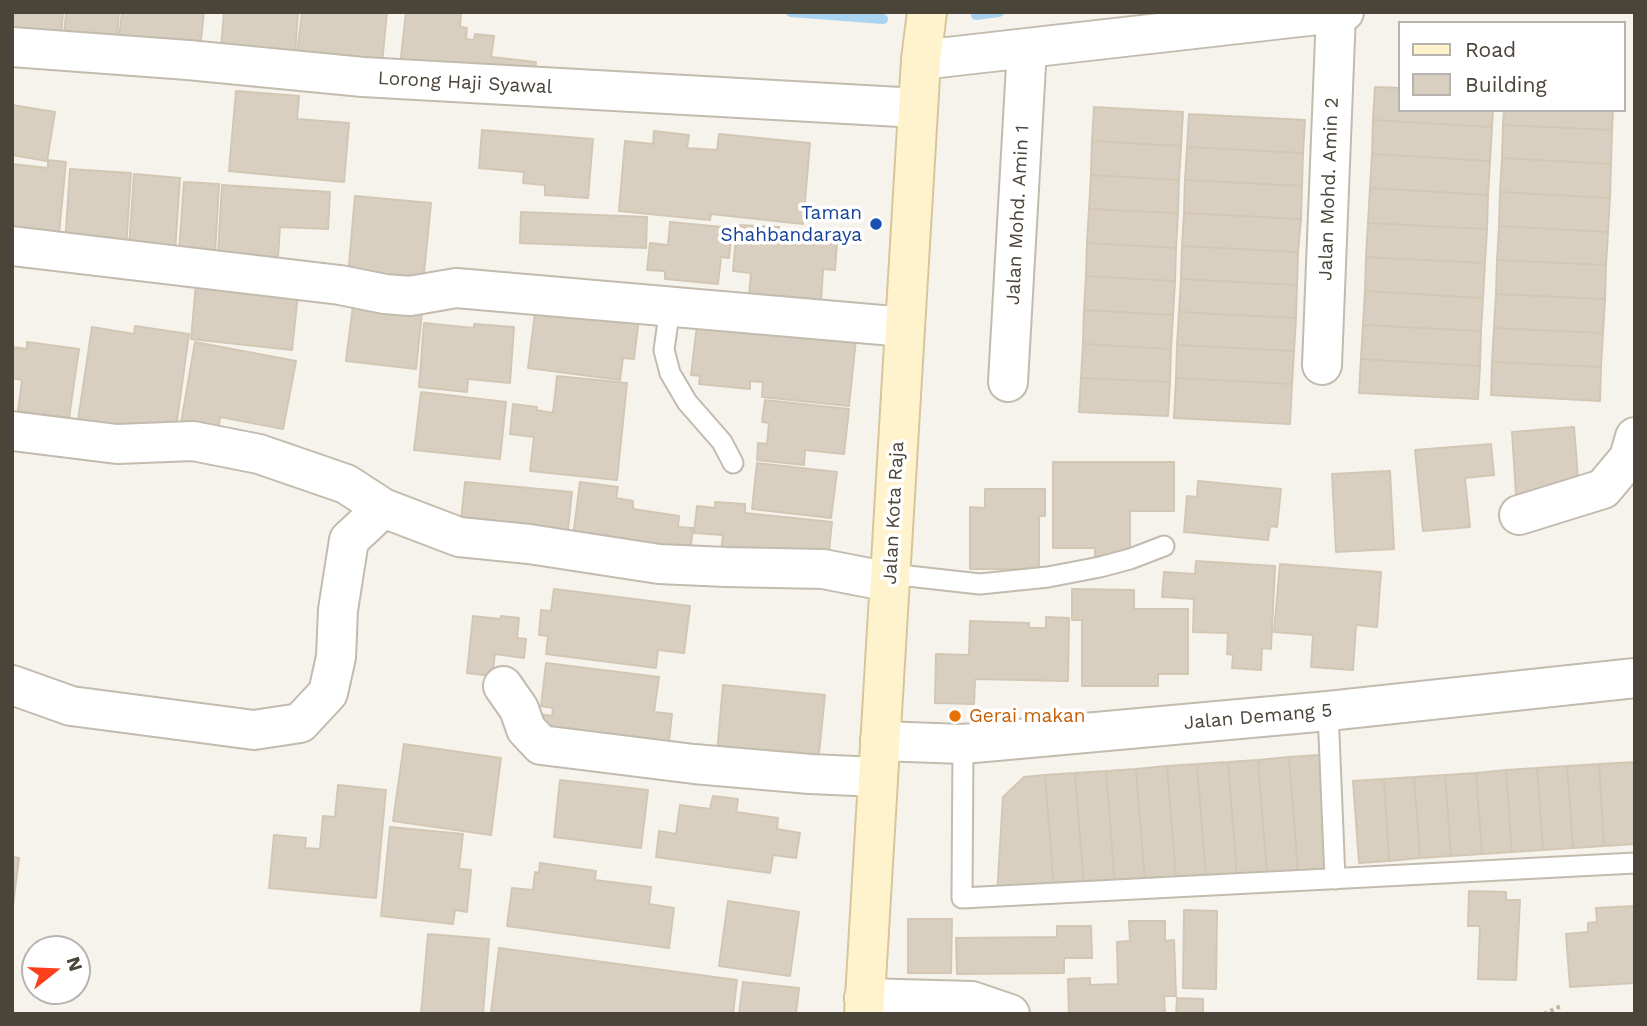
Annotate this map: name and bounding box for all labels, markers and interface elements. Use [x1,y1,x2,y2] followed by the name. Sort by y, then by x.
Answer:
[1398,21,1626,112] legend
[1465,37,1516,62] text: Road
[377,67,553,99] street label: Lorong Haji Syawal
[1465,72,1547,97] text: Building
[1314,97,1344,281] street label: Jalan Mohd. Amin 2
[1002,125,1034,305] street label: Jalan Mohd. Amin 1
[720,202,862,246] place label: Taman Shahbandaraya
[868,216,884,232] marker: Taman Shahbandaraya
[879,441,909,585] street label: Jalan Kota Raja
[1183,699,1333,735] street label: Jalan Demang 5
[969,705,1085,727] place label: Gerai makan
[947,708,963,724] marker: Gerai makan
[21,935,91,1005] north arrow
[61,954,88,974] text: N

